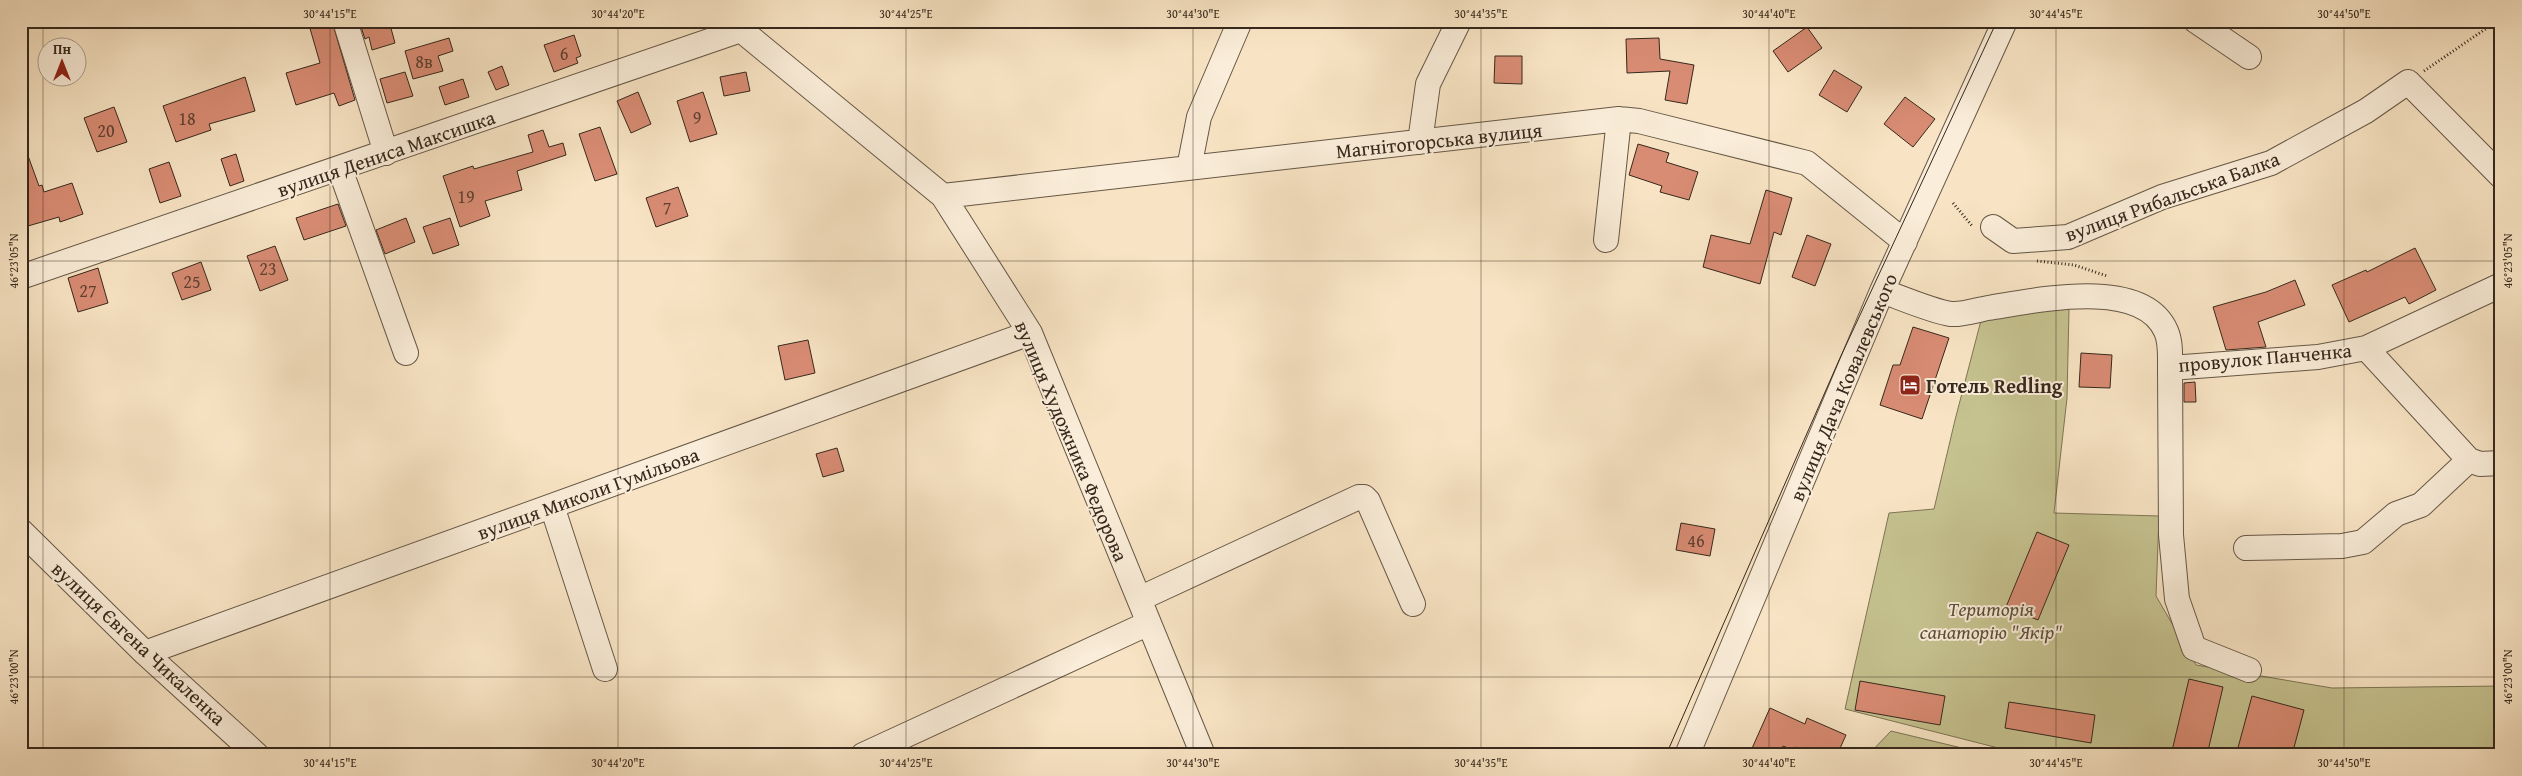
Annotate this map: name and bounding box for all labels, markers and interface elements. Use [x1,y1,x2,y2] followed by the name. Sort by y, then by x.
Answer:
[303,5,357,22] text: 30°44'15"E
[591,5,645,22] text: 30°44'20"E
[879,5,933,22] text: 30°44'25"E
[1166,5,1220,22] text: 30°44'30"E
[1454,5,1508,22] text: 30°44'35"E
[1742,5,1796,22] text: 30°44'40"E
[2029,5,2083,22] text: 30°44'45"E
[2317,5,2371,22] text: 30°44'50"E
[38,38,88,88] north arrow
[53,39,71,59] text: Пн
[560,40,568,67] house number: 6
[415,48,433,75] house number: 8в
[273,102,499,204] street label: вулиця Дениса Максишка
[693,104,701,131] house number: 9
[178,105,196,132] house number: 18
[1334,115,1544,165] street label: Магнітогорська вулиця
[97,117,115,144] house number: 20
[2061,144,2284,248] street label: вулиця Рибальська Балка
[457,183,475,210] house number: 19
[663,194,671,221] house number: 7
[5,233,22,289] text: 46°23'05"N
[2499,233,2516,289] text: 46°23'05"N
[259,255,277,282] house number: 23
[183,268,201,295] house number: 25
[1782,268,1904,506] street label: вулиця Дача Ковалевського
[79,277,97,304] house number: 27
[1008,316,1136,566] street label: вулиця Художника Федорова
[2177,335,2353,379] street label: провулок Панченка
[1926,371,2063,400] place label: Готель Redling
[1898,373,1922,397] hotel icon: Готель Redling
[473,439,703,547] street label: вулиця Миколи Гумільова
[1687,527,1705,554] house number: 46
[45,554,233,732] street label: вулиця Євгена Чикаленка
[1920,594,2062,646] park label: Територія санаторію "Якір"
[5,649,22,705] text: 46°23'00"N
[2499,649,2516,705] text: 46°23'00"N
[303,754,357,771] text: 30°44'15"E
[591,754,645,771] text: 30°44'20"E
[879,754,933,771] text: 30°44'25"E
[1166,754,1220,771] text: 30°44'30"E
[1454,754,1508,771] text: 30°44'35"E
[1742,754,1796,771] text: 30°44'40"E
[2029,754,2083,771] text: 30°44'45"E
[2317,754,2371,771] text: 30°44'50"E

